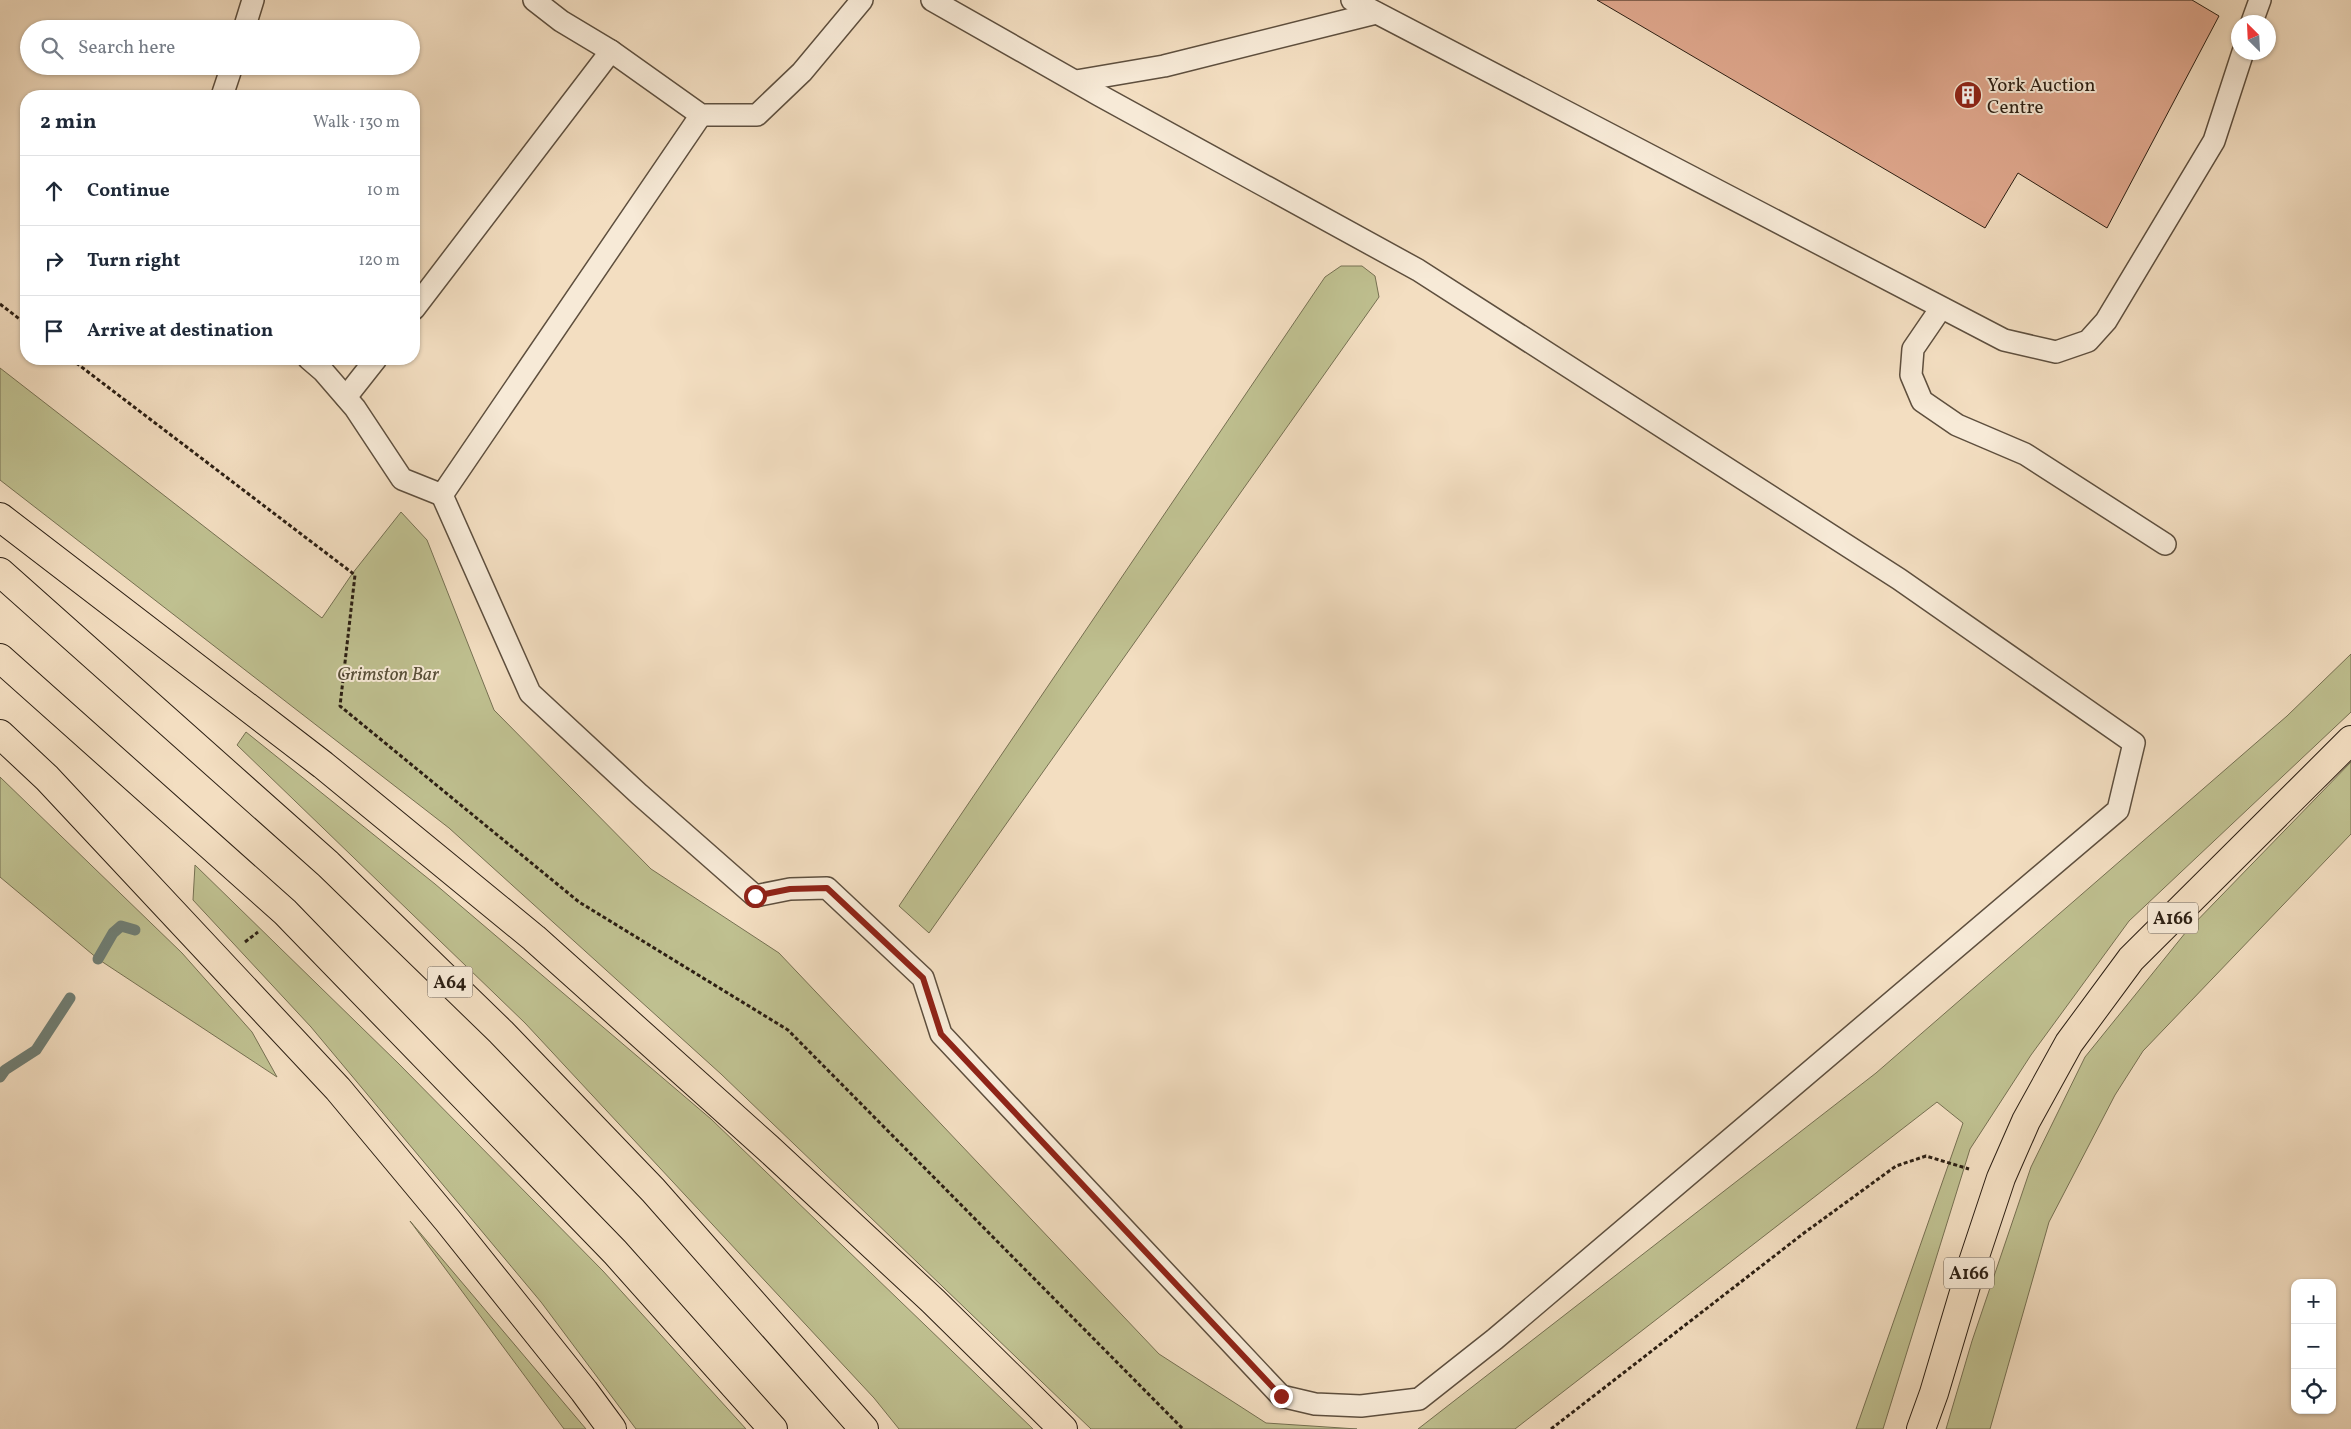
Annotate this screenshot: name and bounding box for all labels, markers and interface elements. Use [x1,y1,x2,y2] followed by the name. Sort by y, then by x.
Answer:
[2231,15,2276,60] north arrow
[20,20,420,75] search box
[38,34,66,62] icon: search
[78,35,175,61] text: Search here
[1987,73,2096,121] place label: York Auction Centre
[1953,80,1983,110] building icon: York Auction Centre
[40,108,97,137] text: 2 min
[313,112,400,134] text: Walk · 130 m
[40,177,68,205] icon: ahead
[87,178,170,204] text: Continue
[367,180,400,202] text: 10 m
[40,247,68,275] icon: right
[87,248,180,274] text: Turn right
[358,250,400,272] text: 120 m
[40,317,68,345] icon: arrive
[87,318,273,344] text: Arrive at destination
[337,662,440,688] park label: Grimston Bar
[744,885,767,908] route start
[2148,902,2198,934] road number: A166
[428,966,472,998] road number: A64
[1944,1258,1994,1288] road number: A166
[2291,1279,2336,1414] map controls
[2291,1279,2336,1324] button: +
[2291,1324,2336,1369] button: −
[2291,1369,2336,1414] button: locate
[1270,1385,1293,1408] route end

